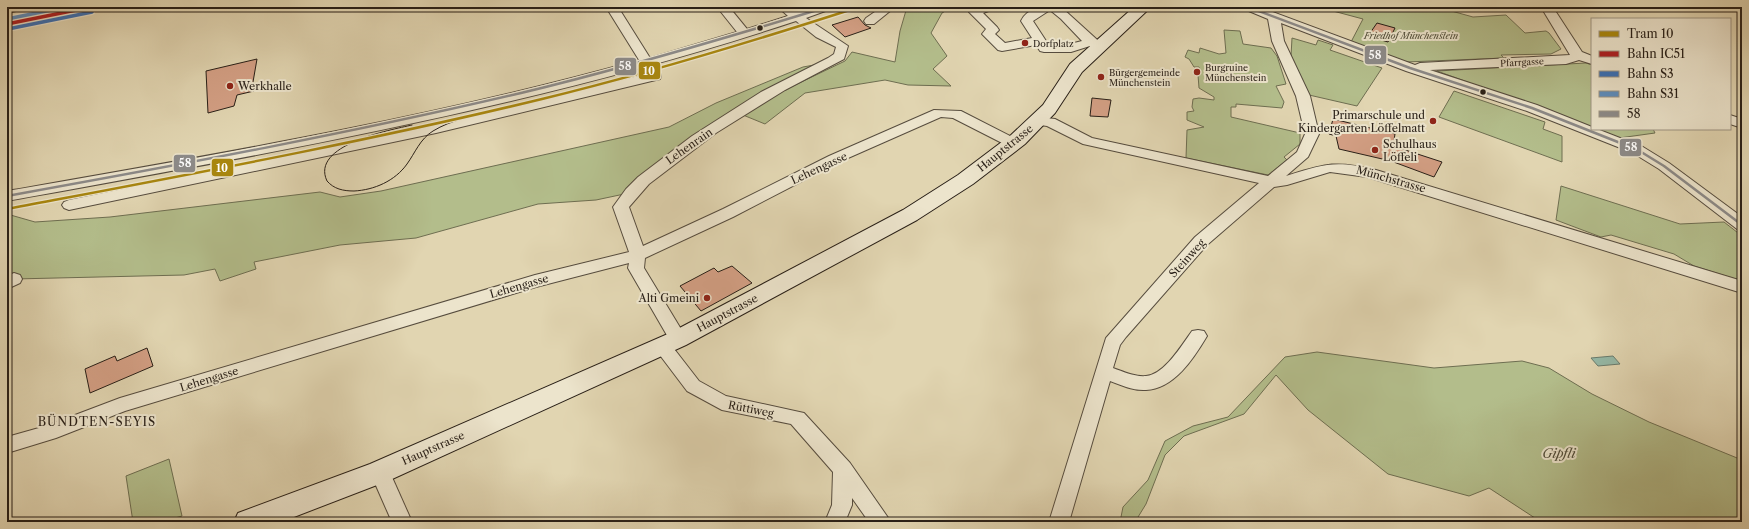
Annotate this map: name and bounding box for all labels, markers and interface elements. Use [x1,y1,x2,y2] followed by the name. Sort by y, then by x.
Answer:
[1591,18,1731,130] legend
[755,23,765,33] unlabelled marker
[1627,26,1674,41] text: Tram 10
[1363,30,1459,41] park label: Friedhof Münchenstein
[1020,38,1030,48] marker: Dorfplatz
[1033,38,1074,49] place label: Dorfplatz
[1364,45,1387,65] line badge: 58
[1627,46,1685,61] text: Bahn IC51
[1369,48,1382,62] text: 58
[1500,55,1544,69] street label: Pfarrgasse
[614,57,637,76] line badge: 58
[619,59,632,73] text: 58
[638,61,661,80] line badge: 10
[1205,62,1267,83] place label: Burgruine Münchenstein
[643,64,655,78] text: 10
[1627,66,1674,81] text: Bahn S3
[1109,67,1180,88] place label: Bürgergemeinde Münchenstein
[1192,67,1202,77] marker: Burgruine Münchenstein
[1096,72,1106,82] marker: Bürgergemeinde Münchenstein
[237,79,292,93] place label: Werkhalle
[225,81,235,91] marker: Werkhalle
[1627,86,1679,101] text: Bahn S31
[1478,87,1488,97] unlabelled marker
[1627,106,1641,121] text: 58
[1298,108,1425,135] place label: Primarschule und Kindergarten Löffelmatt
[1428,116,1438,126] marker: Primarschule und Kindergarten Löffelmatt
[974,121,1036,175] street label: Hauptstrasse
[663,125,715,167] street label: Lehenrain
[1383,137,1437,164] place label: Schulhaus Löffeli
[1619,138,1642,157] line badge: 58
[1625,140,1638,154] text: 58
[1370,145,1380,155] marker: Schulhaus Löffeli
[789,149,849,187] street label: Lehengasse
[173,154,196,173] line badge: 58
[179,156,192,170] text: 58
[211,158,234,177] line badge: 10
[216,161,228,175] text: 10
[1355,162,1427,196] street label: Münchstrasse
[1166,236,1208,280] street label: Steinweg
[488,271,550,301] street label: Lehengasse
[638,291,700,305] place label: Alti Gmeini
[694,291,760,335] street label: Hauptstrasse
[702,293,712,303] marker: Alti Gmeini
[178,363,240,395] street label: Lehengasse
[727,398,775,420] street label: Rüttiweg
[38,413,156,429] district label: BÜNDTEN-SEYIS
[399,428,467,468] street label: Hauptstrasse
[1542,445,1577,461] park label: Gipfli

